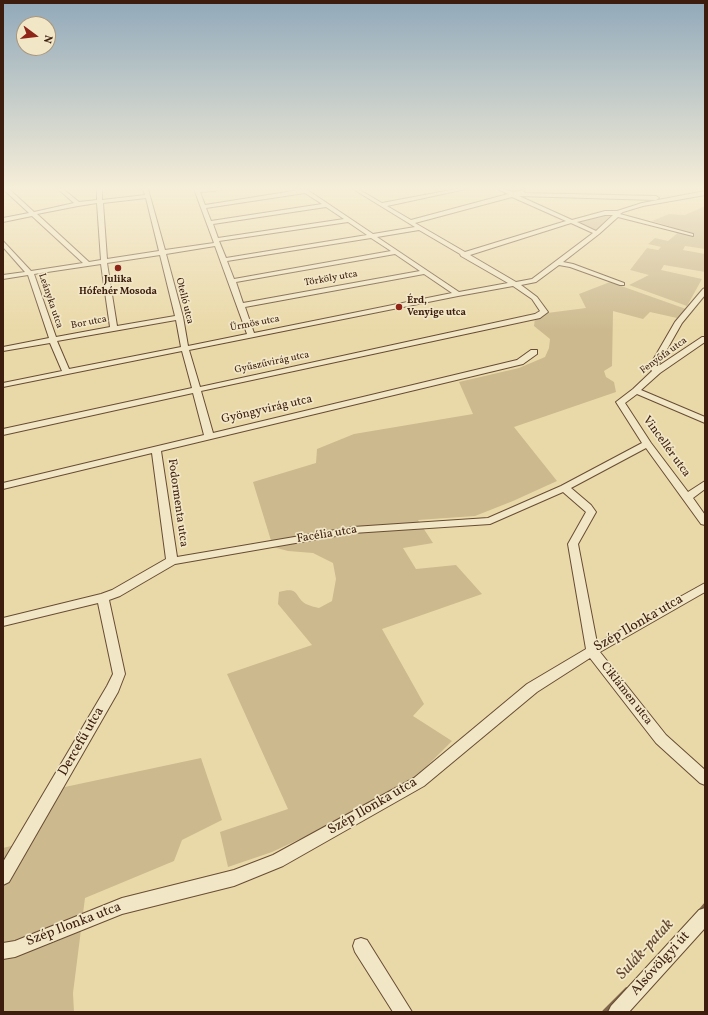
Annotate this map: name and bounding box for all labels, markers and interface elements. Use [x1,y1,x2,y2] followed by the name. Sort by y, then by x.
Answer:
[16,16,56,56] north arrow
[39,33,55,45] text: N
[113,263,123,273] marker: Julika Hófehér Mosoda
[303,268,359,290] street label: Törköly utca
[35,272,65,330] street label: Leányka utca
[79,274,157,298] place label: Julika Hófehér Mosoda
[172,277,196,325] street label: Otelló utca
[407,295,466,318] place label: Érd, Venyige utca
[394,302,404,312] marker: Érd, Venyige utca
[229,313,281,335] street label: Ürmös utca
[70,314,108,332] street label: Bor utca
[638,335,690,377] street label: Fenyőfa utca
[234,349,310,377] street label: Gyűszűvirág utca
[220,393,314,427] street label: Gyöngyvirág utca
[639,414,693,480] street label: Vincellér utca
[164,458,190,548] street label: Fodormenta utca
[296,523,358,547] street label: Facélia utca
[591,592,687,656] street label: Szép Ilonka utca
[597,660,655,728] street label: Ciklámen utca
[55,704,109,780] street label: Dercefű utca
[325,775,421,839] street label: Szép Ilonka utca
[24,899,124,951] street label: Szép Ilonka utca
[613,916,679,984] water label: Sulák-patak
[628,928,694,1000] street label: Alsóvölgyi út

